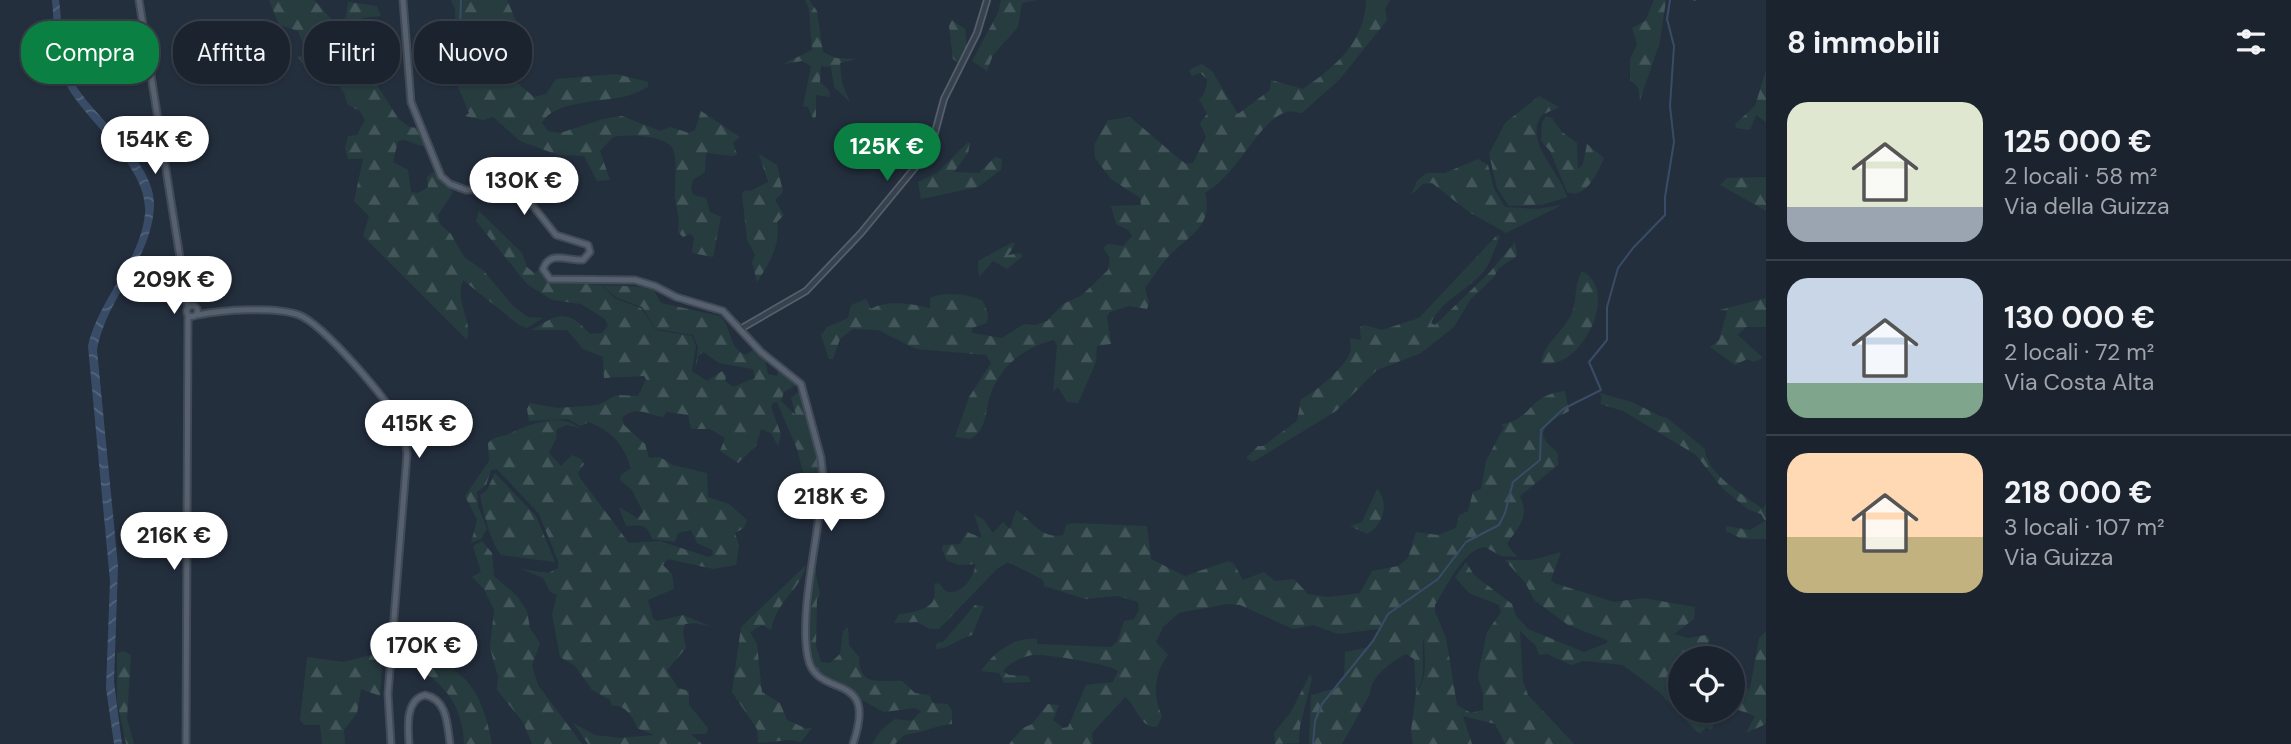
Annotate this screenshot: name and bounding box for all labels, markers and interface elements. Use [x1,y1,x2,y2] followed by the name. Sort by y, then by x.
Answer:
[21,21,159,84] chip: Compra
[173,21,290,84] chip: Affitta
[304,21,400,84] chip: Filtri
[414,21,532,84] chip: Nuovo
[1787,23,1940,62] text: 8 immobili
[2232,23,2270,61] icon: filters
[98,116,212,176] pin: 154K €
[2004,122,2152,161] text: 125 000 €
[117,124,193,154] text: 154K €
[830,124,944,183] pin: 125K €
[1843,130,1927,214] icon: home
[850,131,924,161] text: 125K €
[467,158,581,217] pin: 130K €
[2004,161,2157,191] text: 2 locali · 58 m²
[485,165,563,195] text: 130K €
[2004,191,2170,221] text: Via della Guizza
[117,256,231,316] pin: 209K €
[133,264,215,294] text: 209K €
[2004,298,2155,337] text: 130 000 €
[1843,306,1927,390] icon: home
[2004,337,2154,367] text: 2 locali · 72 m²
[2004,367,2154,397] text: Via Costa Alta
[362,400,476,460] pin: 415K €
[381,408,457,438] text: 415K €
[2004,473,2152,512] text: 218 000 €
[774,474,888,533] pin: 218K €
[794,481,868,511] text: 218K €
[1843,481,1927,565] icon: home
[117,512,231,572] pin: 216K €
[2004,512,2165,542] text: 3 locali · 107 m²
[137,520,211,550] text: 216K €
[2004,542,2113,572] text: Via Guizza
[367,622,481,682] pin: 170K €
[386,630,462,660] text: 170K €
[1668,646,1745,723] map controls
[1668,646,1745,723] button: locate

